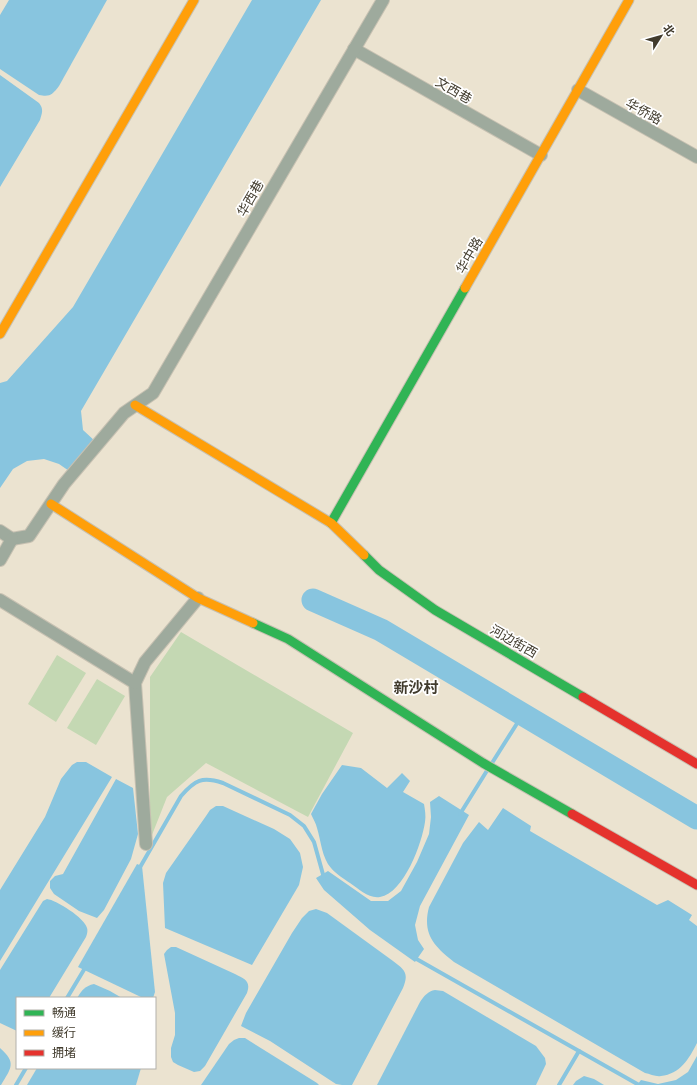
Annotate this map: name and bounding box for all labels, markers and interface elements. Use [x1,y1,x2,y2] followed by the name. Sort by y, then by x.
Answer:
[641,16,681,56] north arrow
[660,21,679,39] text: 北
[433,72,475,108] street label: 文西巷
[623,94,665,128] street label: 华侨路
[232,177,268,219] street label: 华西巷
[451,234,487,276] street label: 华中路
[487,620,541,662] street label: 河边街西
[393,677,439,697] district label: 新沙村
[16,997,156,1069] legend
[52,1004,76,1021] text: 畅通
[52,1024,76,1041] text: 缓行
[52,1044,76,1061] text: 拥堵

